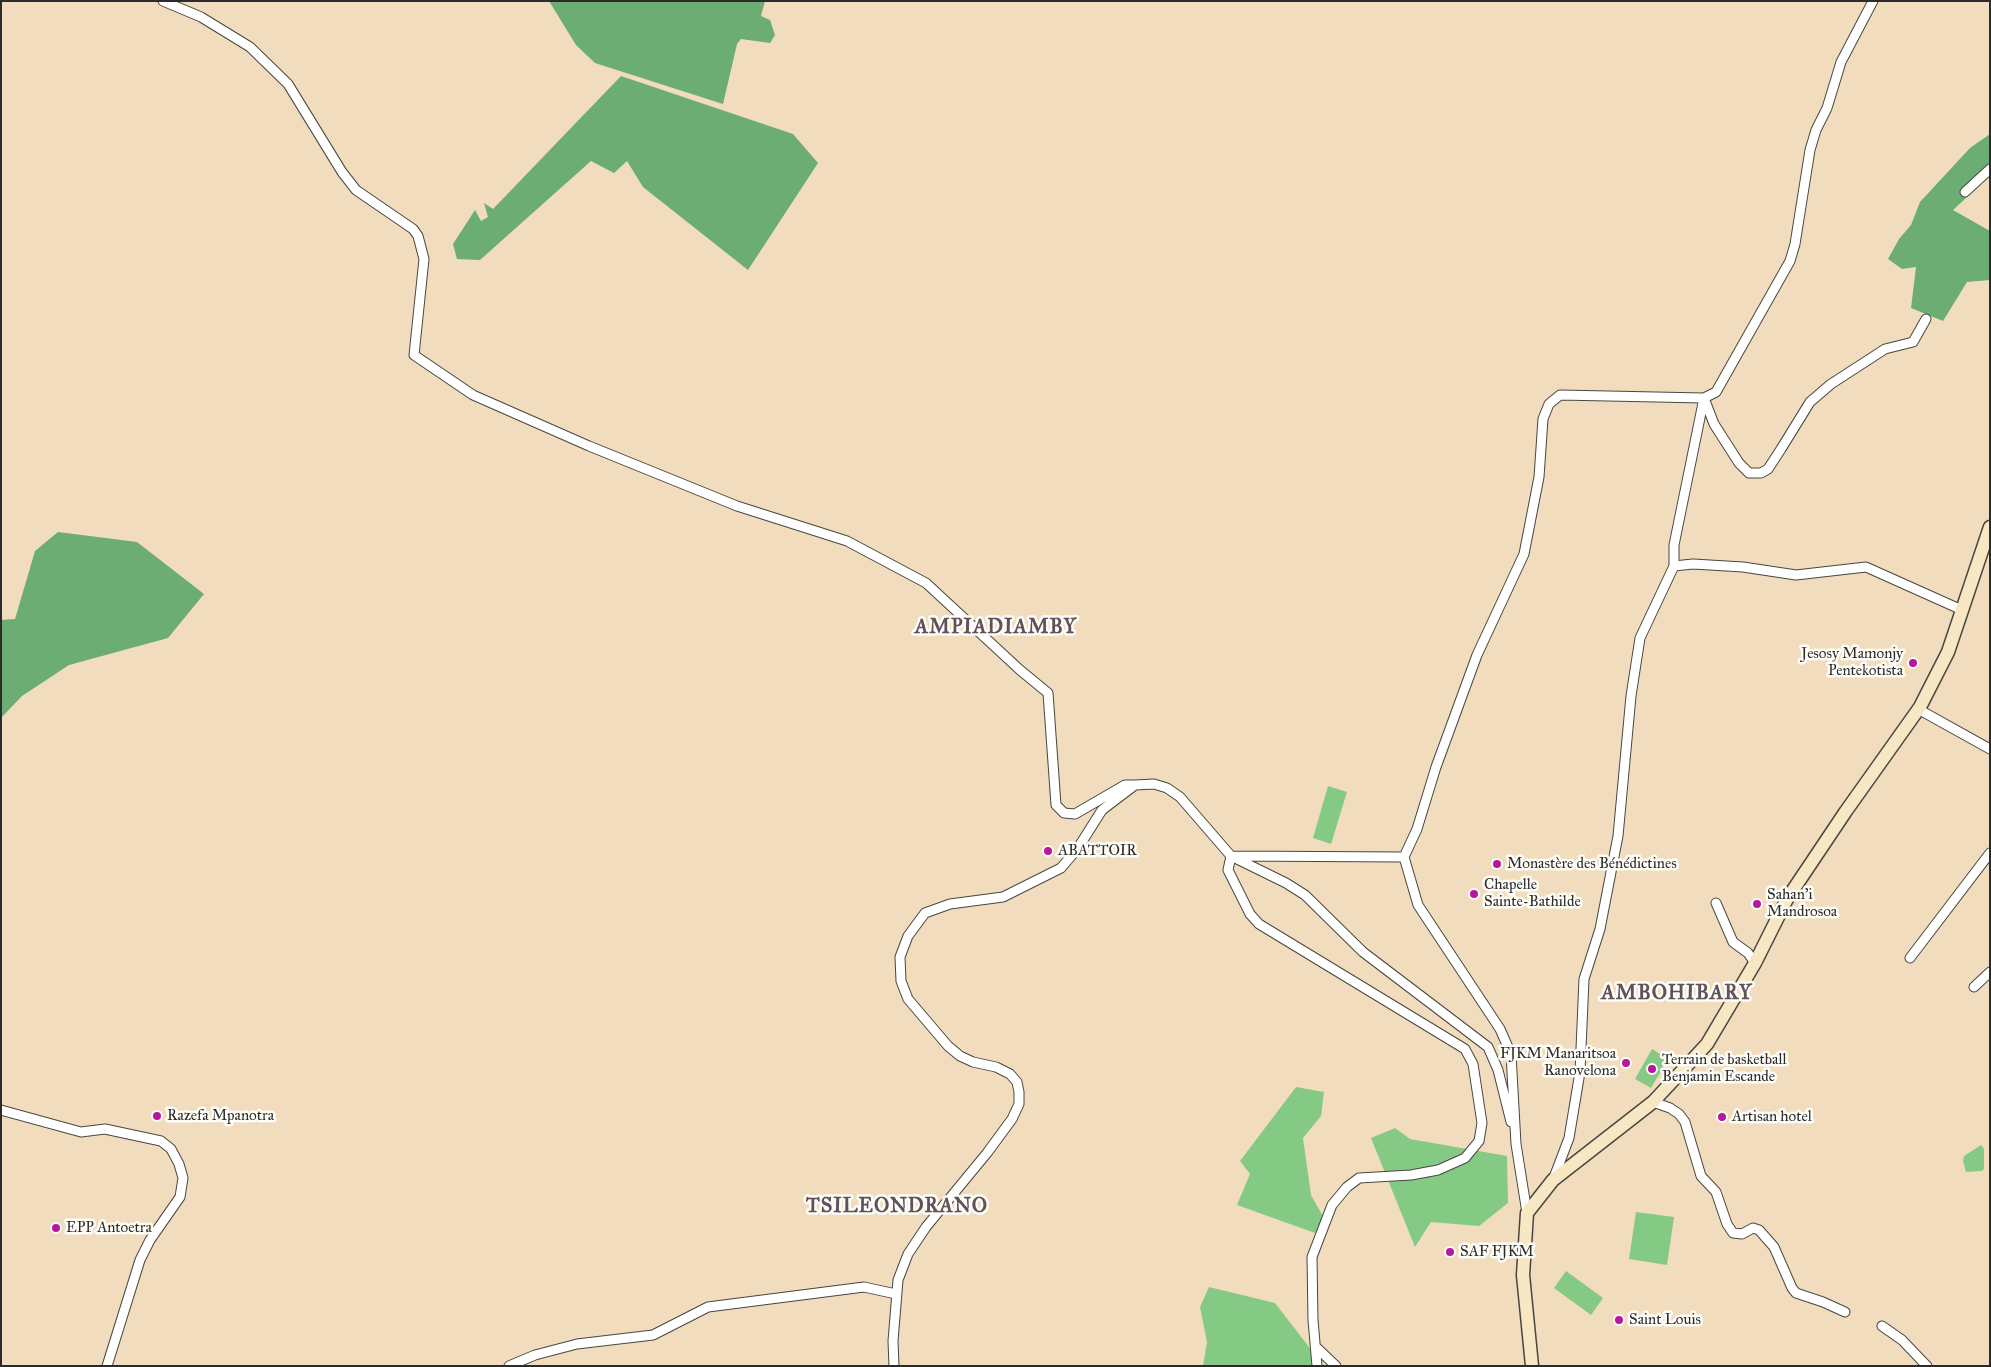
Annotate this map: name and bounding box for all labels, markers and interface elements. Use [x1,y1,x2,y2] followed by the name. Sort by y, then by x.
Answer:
[913,616,1079,640] district label: AMPIADIAMBY
[1801,645,1903,680] place label: Jesosy Mamonjy Pentekotista
[1907,657,1919,669] marker: Jesosy Mamonjy Pentekotista
[1058,842,1137,860] place label: ABATTOIR
[1042,845,1054,857] marker: ABATTOIR
[1507,855,1677,873] place label: Monastère des Bénédictines
[1491,858,1503,870] marker: Monastère des Bénédictines
[1484,876,1581,911] place label: Chapelle Sainte-Bathilde
[1767,886,1837,921] place label: Sahan'i Mandrosoa
[1468,888,1480,900] marker: Chapelle Sainte-Bathilde
[1751,898,1763,910] marker: Sahan'i Mandrosoa
[1600,982,1754,1006] district label: AMBOHIBARY
[1500,1045,1616,1080] place label: FJKM Manaritsoa Ranovelona
[1662,1051,1787,1086] place label: Terrain de basketball Benjamin Escande
[1620,1057,1632,1069] marker: FJKM Manaritsoa Ranovelona
[1646,1063,1658,1075] marker: Terrain de basketball Benjamin Escande
[167,1107,274,1125] place label: Razefa Mpanotra
[1732,1108,1812,1126] place label: Artisan hotel
[151,1110,163,1122] marker: Razefa Mpanotra
[1716,1111,1728,1123] marker: Artisan hotel
[805,1195,989,1219] district label: TSILEONDRANO
[66,1219,152,1237] place label: EPP Antoetra
[50,1222,62,1234] marker: EPP Antoetra
[1460,1243,1534,1261] place label: SAF FJKM
[1444,1246,1456,1258] marker: SAF FJKM
[1629,1311,1701,1329] place label: Saint Louis
[1613,1314,1625,1326] marker: Saint Louis

